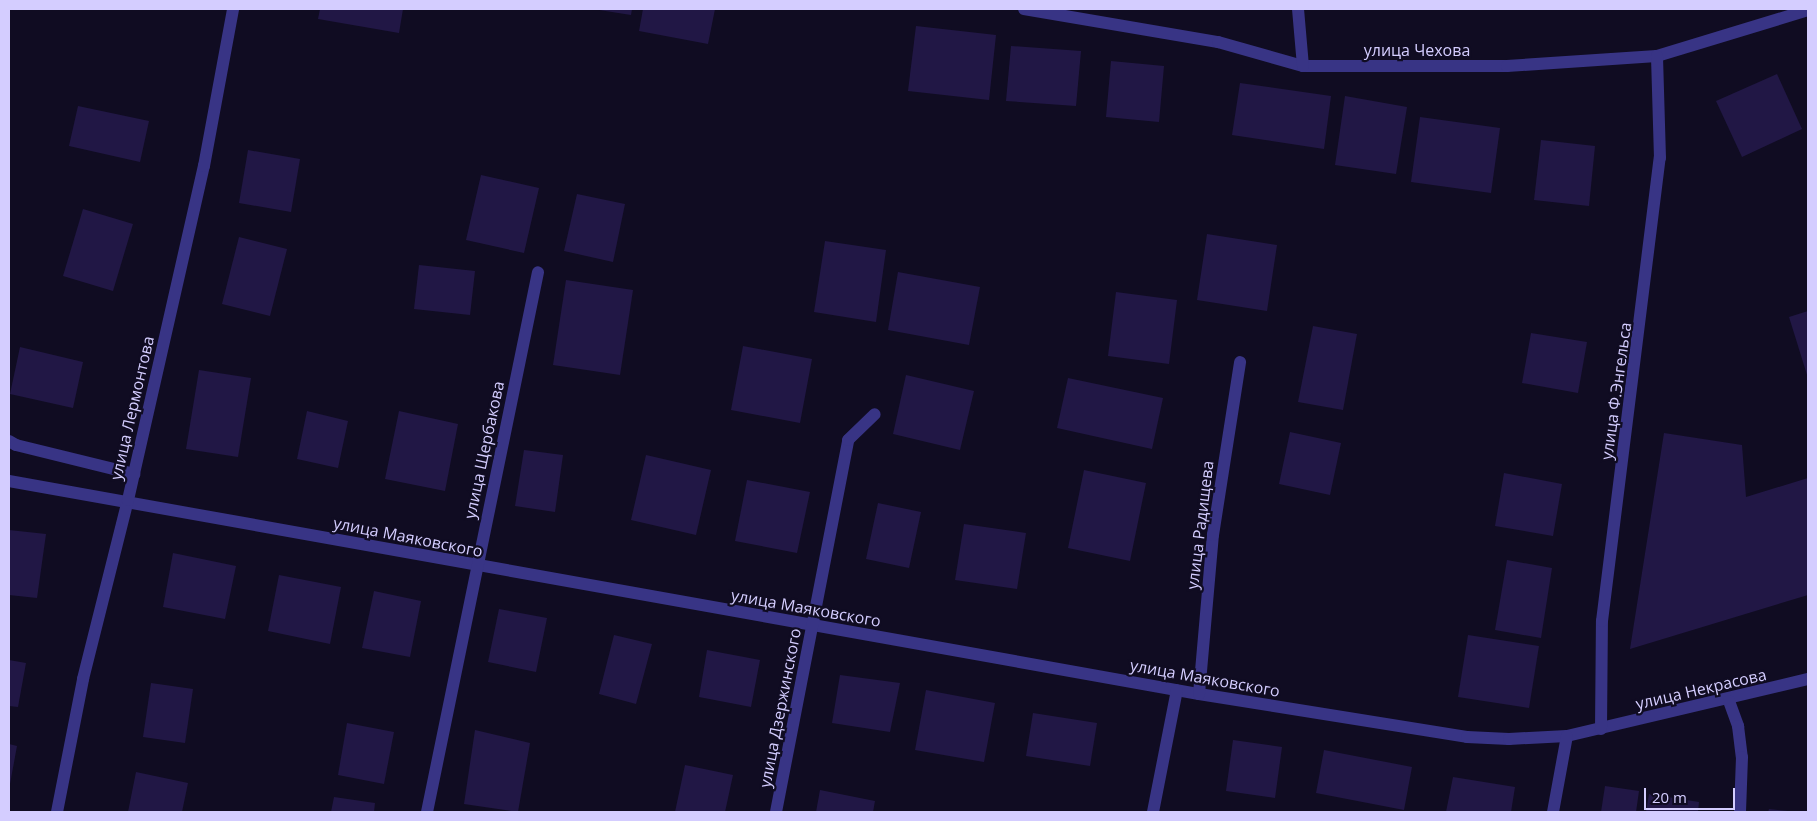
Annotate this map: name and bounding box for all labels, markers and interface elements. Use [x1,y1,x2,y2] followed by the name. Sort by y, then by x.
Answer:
[1364,40,1470,60] street label: улица Чехова
[1597,321,1635,461] street label: улица Ф.Энгельса
[106,334,158,482] street label: улица Лермонтова
[460,379,508,521] street label: улица Щербакова
[1183,459,1217,591] street label: улица Радищева
[332,513,484,561] street label: улица Маяковского
[730,585,882,631] street label: улица Маяковского
[755,627,805,789] street label: улица Дзержинского
[1129,655,1281,701] street label: улица Маяковского
[1634,665,1768,713] street label: улица Некрасова
[1647,778,1738,810] scale bar
[1652,787,1687,807] text: 20 m

